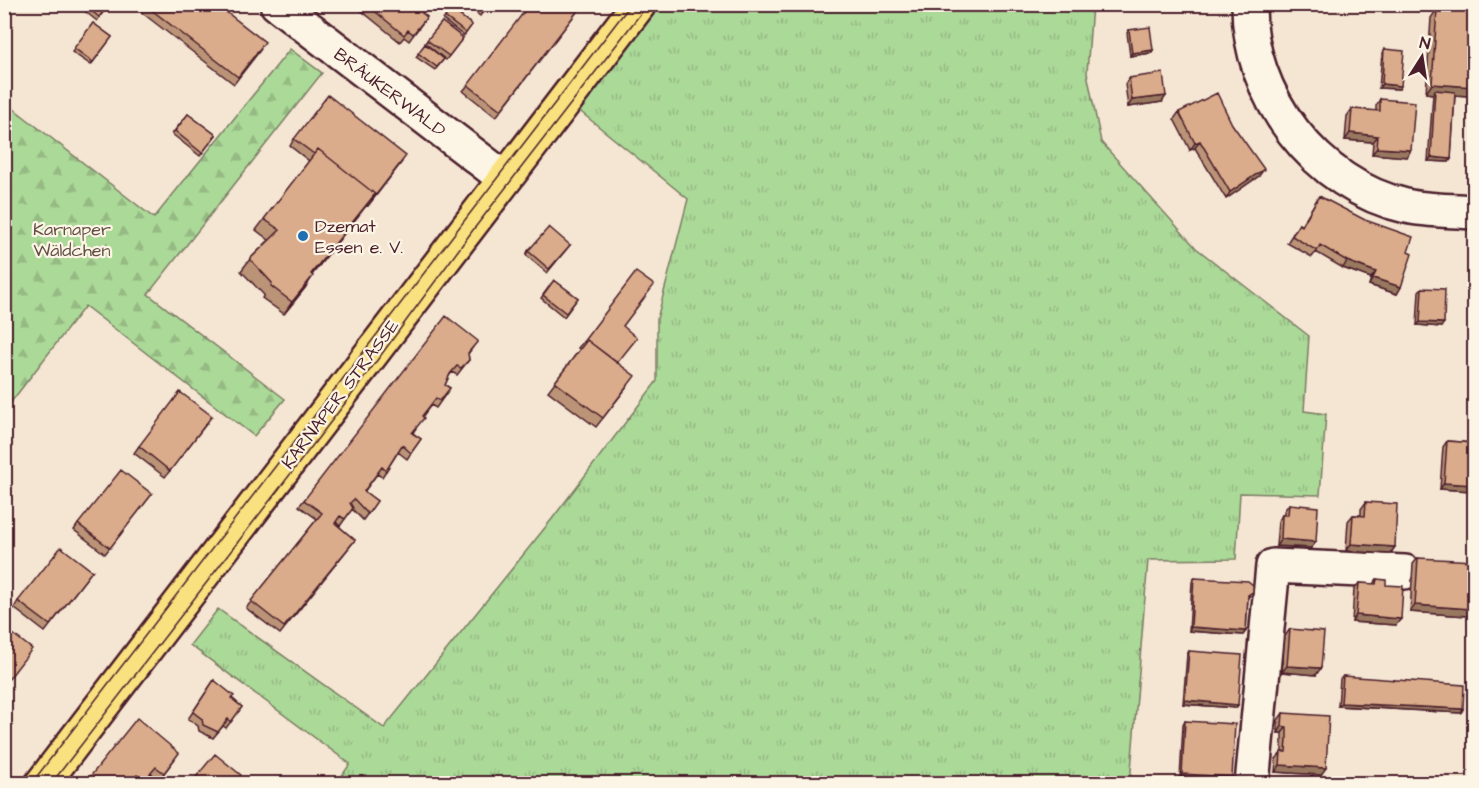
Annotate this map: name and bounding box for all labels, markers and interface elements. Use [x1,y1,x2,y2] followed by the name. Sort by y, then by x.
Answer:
[1392,27,1452,87] north arrow
[1418,32,1432,55] text: N
[329,42,451,143] street label: BRÄUKERWALD
[315,214,403,260] place label: Dzemat Essen e. V.
[33,217,111,263] park label: Karnaper Wäldchen
[296,229,310,243] marker: Dzemat Essen e. V.
[276,314,405,474] street label: KARNAPER STRASSE

